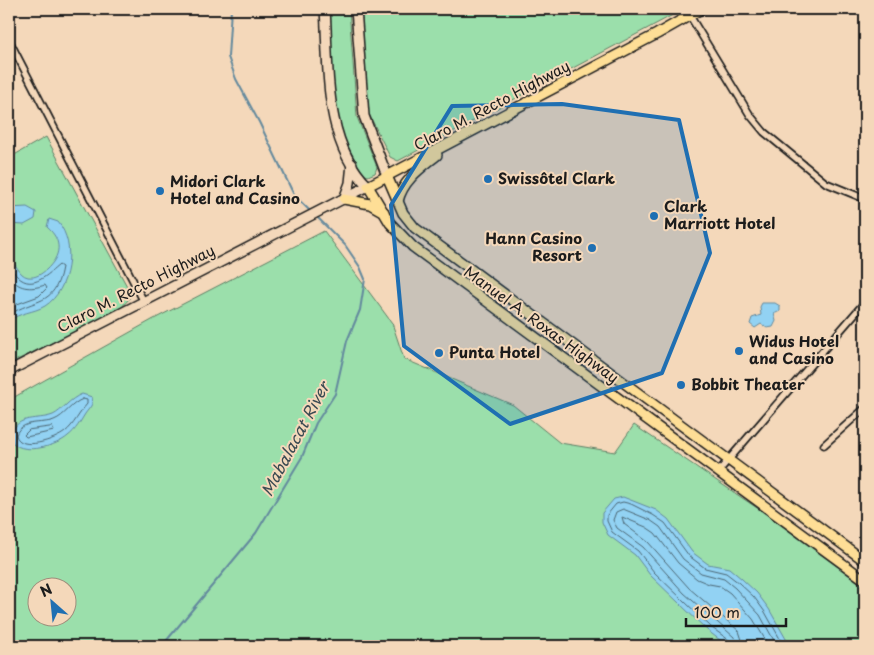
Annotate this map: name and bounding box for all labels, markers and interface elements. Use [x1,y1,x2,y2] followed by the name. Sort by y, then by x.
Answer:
[409,54,574,156] street label: Claro M. Recto Highway
[498,166,615,189] place label: Swissôtel Clark
[170,169,300,209] place label: Midori Clark Hotel and Casino
[482,173,494,185] marker: Swissôtel Clark
[154,185,166,197] marker: Midori Clark Hotel and Casino
[664,194,775,234] place label: Clark Marriott Hotel
[648,210,660,222] marker: Clark Marriott Hotel
[485,226,582,266] place label: Hann Casino Resort
[52,238,218,337] street label: Claro M. Recto Highway
[586,242,598,254] marker: Hann Casino Resort
[460,260,624,388] street label: Manuel A. Roxas Highway
[749,329,839,369] place label: Widus Hotel and Casino
[449,340,540,363] place label: Punta Hotel
[733,345,745,357] marker: Widus Hotel and Casino
[433,347,445,359] marker: Punta Hotel
[691,372,805,395] place label: Bobbit Theater
[254,375,336,500] water label: Mabalacat River
[675,379,687,391] marker: Bobbit Theater
[28,578,78,628] north arrow
[36,578,56,602] text: N
[686,595,786,627] scale bar
[694,600,740,623] text: 100 m

